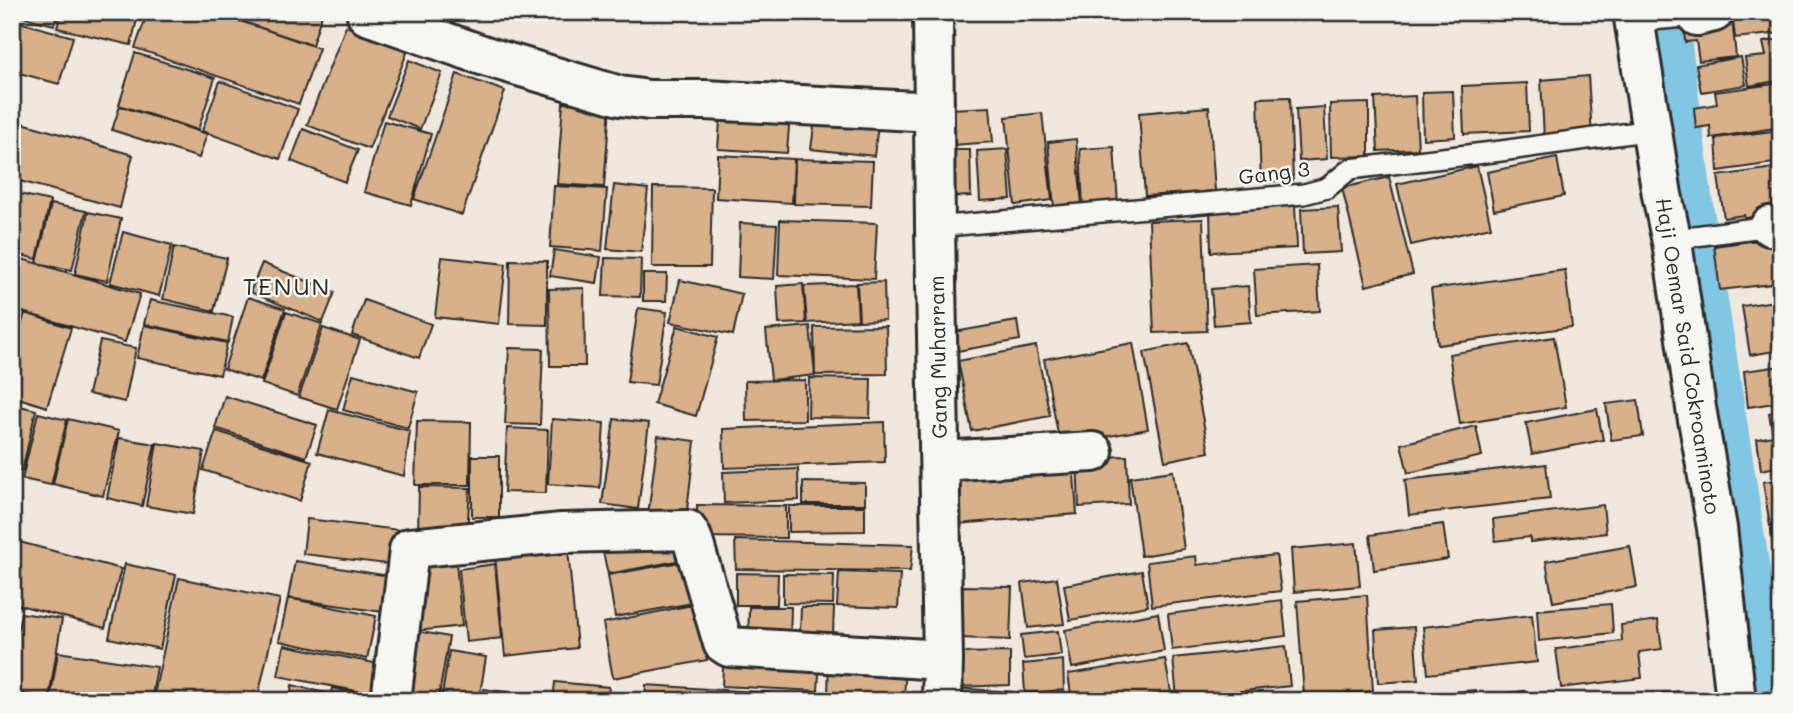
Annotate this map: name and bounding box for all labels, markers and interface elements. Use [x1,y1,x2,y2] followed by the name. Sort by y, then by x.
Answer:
[1237,154,1311,190] street label: Gang 3
[1651,196,1727,516] street label: Haji Oemar Said Cokroaminoto
[243,270,331,301] district label: TENUN
[922,275,952,439] street label: Gang Muharram

